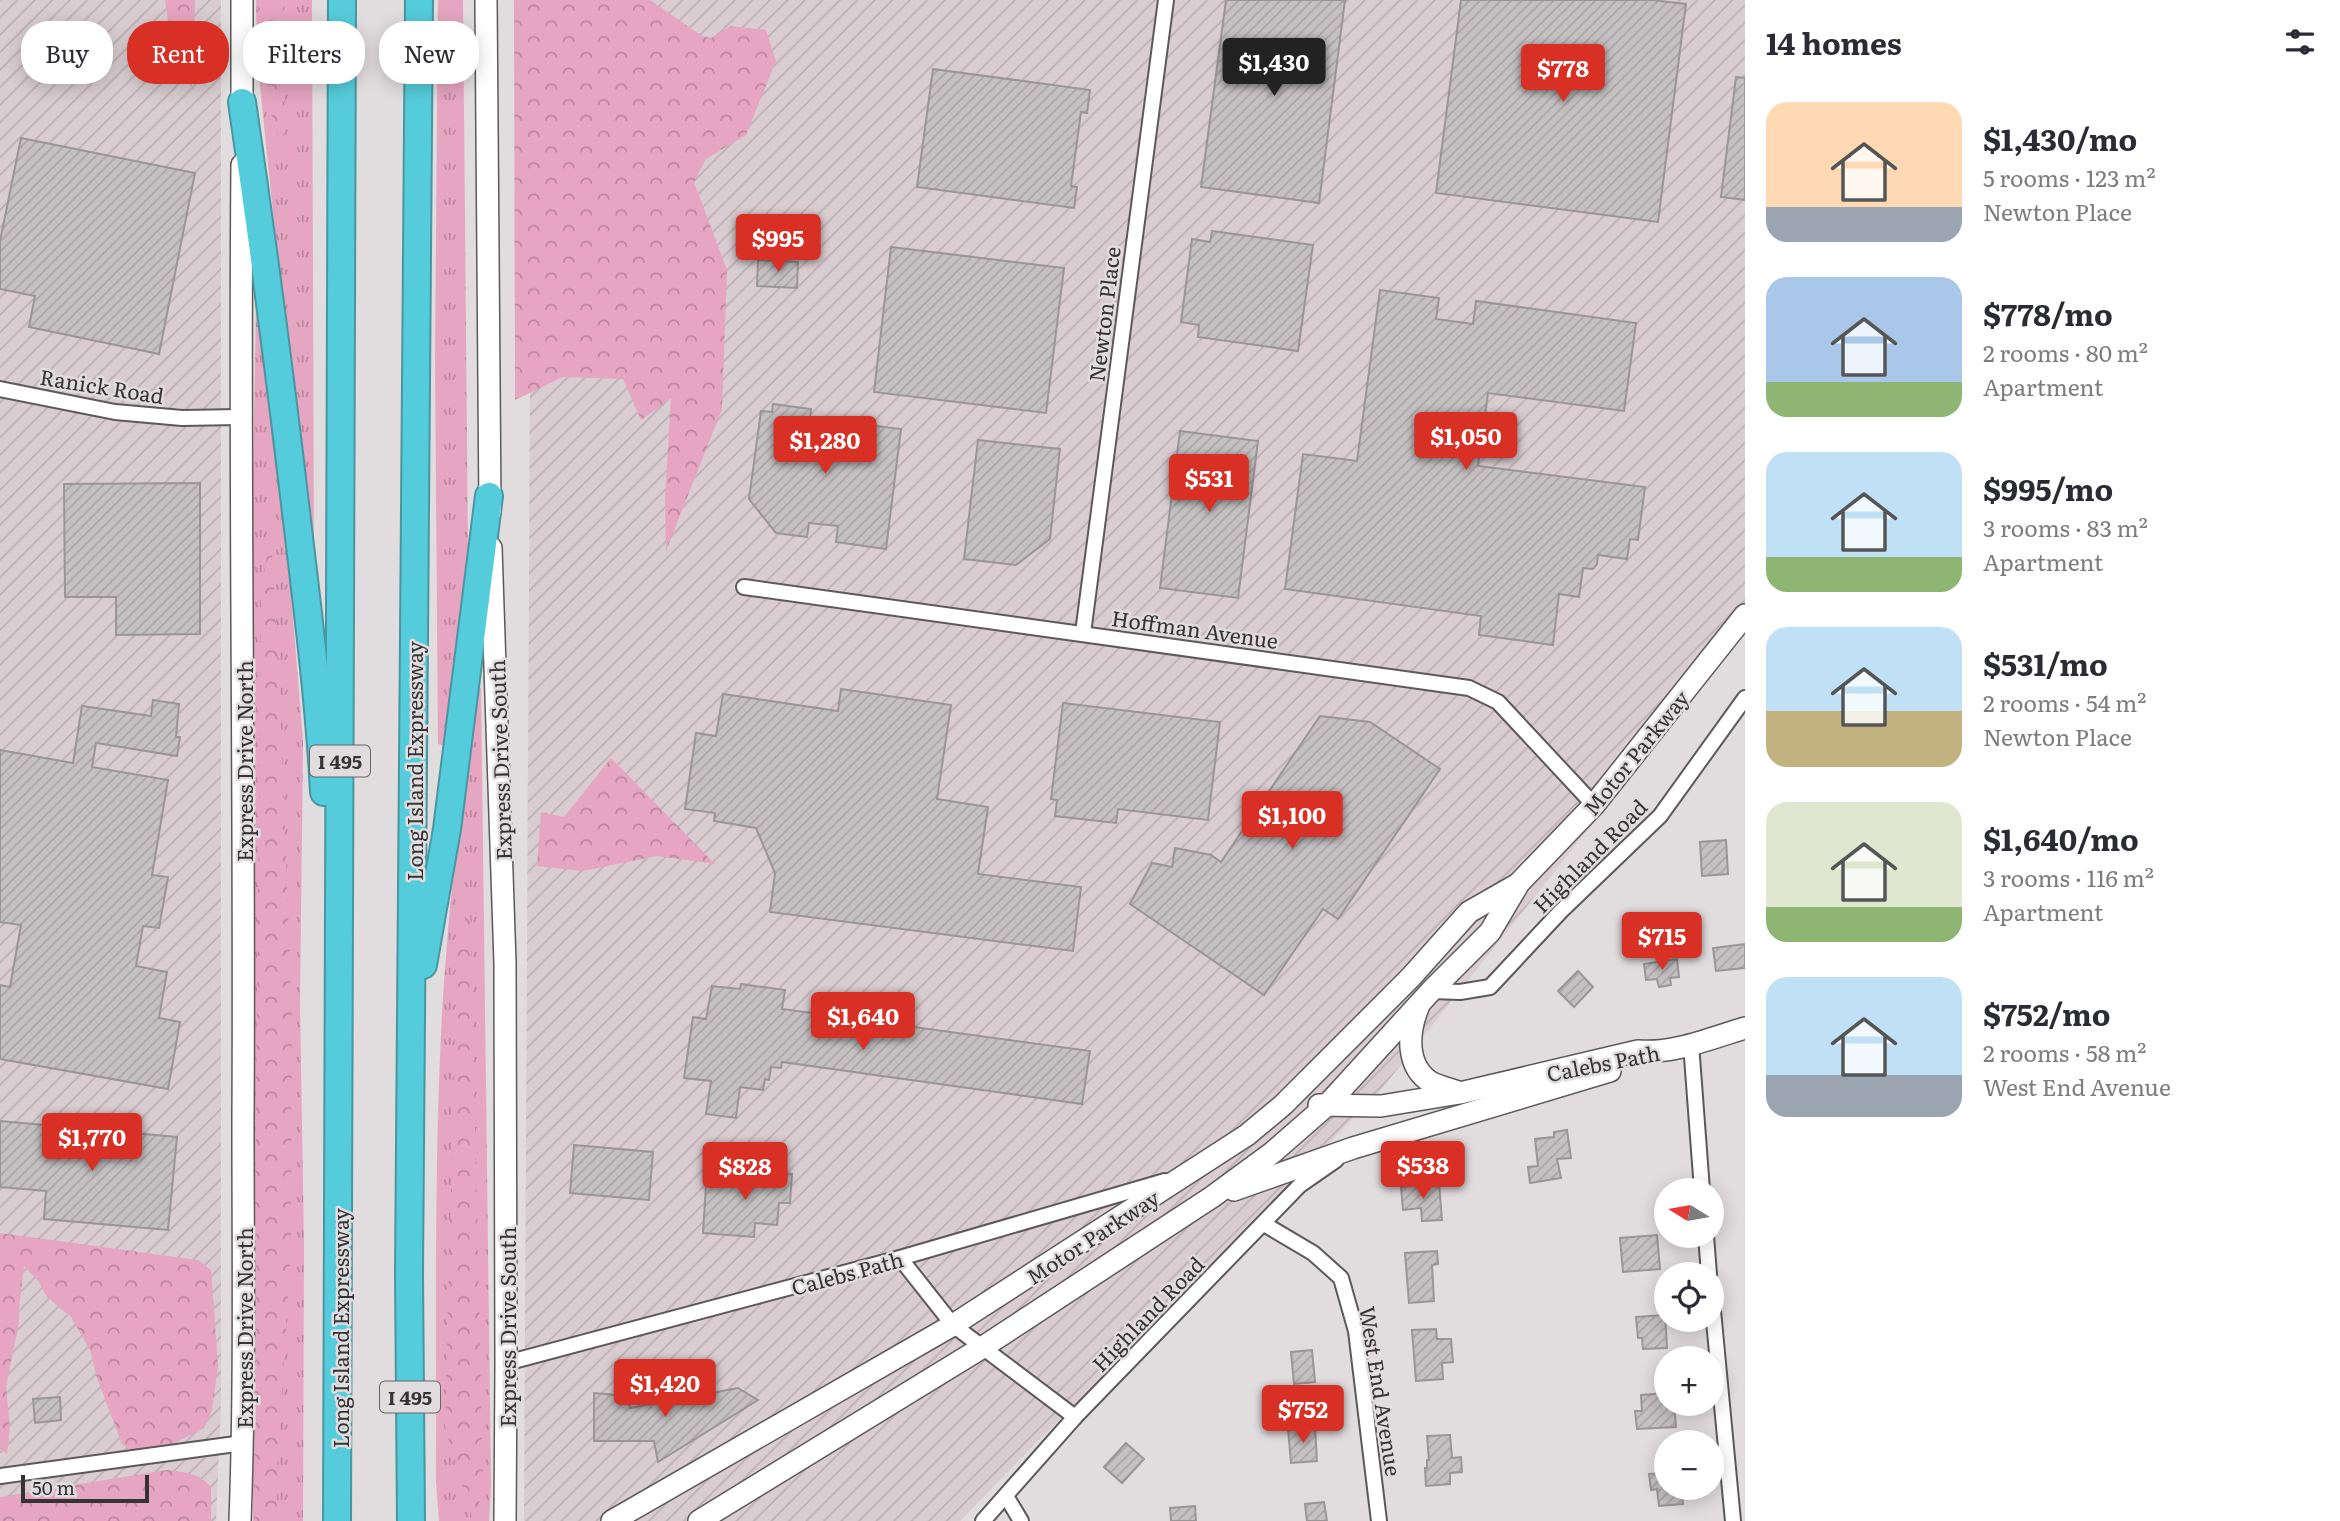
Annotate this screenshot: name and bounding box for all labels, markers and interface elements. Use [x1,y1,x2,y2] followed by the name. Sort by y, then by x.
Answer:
[1766,20,1902,64] text: 14 homes
[21,21,113,84] chip: Buy
[127,21,229,84] chip: Rent
[243,21,365,84] chip: Filters
[379,21,479,84] chip: New
[2281,23,2319,61] icon: filters
[1217,38,1331,98] pin: $1,430
[1239,44,1309,78] text: $1,430
[1522,44,1604,104] pin: $778
[1537,50,1589,84] text: $778
[1983,116,2137,160] text: $1,430/mo
[1822,130,1906,214] icon: home
[1983,160,2156,194] text: 5 rooms · 123 m²
[1983,194,2132,228] text: Newton Place
[737,215,819,274] pin: $995
[752,220,804,254] text: $995
[1079,245,1127,383] street label: Newton Place
[1983,291,2113,335] text: $778/mo
[1822,305,1906,389] icon: home
[1983,335,2148,369] text: 2 rooms · 80 m²
[38,360,166,410] street label: Ranick Road
[1983,369,2103,403] text: Apartment
[1409,412,1523,472] pin: $1,050
[768,416,882,476] pin: $1,280
[1430,418,1502,452] text: $1,050
[790,422,860,456] text: $1,280
[1168,454,1250,514] pin: $531
[1185,460,1233,494] text: $531
[1983,466,2113,510] text: $995/mo
[1822,480,1906,564] icon: home
[1983,510,2148,544] text: 3 rooms · 83 m²
[1983,544,2103,578] text: Apartment
[1110,601,1280,655] street label: Hoffman Avenue
[398,640,429,881] street label: Long Island Expressway
[1983,641,2108,685] text: $531/mo
[1822,655,1906,739] icon: home
[480,659,518,861] street label: Express Drive South
[228,660,259,862] street label: Express Drive North
[1575,682,1696,821] street label: Motor Parkway
[1983,685,2146,719] text: 2 rooms · 54 m²
[1983,719,2132,753] text: Newton Place
[310,746,370,776] road number: I 495
[1525,791,1653,919] street label: Highland Road
[1235,792,1349,851] pin: $1,100
[1258,797,1326,831] text: $1,100
[1983,816,2139,860] text: $1,640/mo
[1822,830,1906,914] icon: home
[1983,860,2154,894] text: 3 rooms · 116 m²
[1983,894,2103,928] text: Apartment
[1621,912,1703,972] pin: $715
[1638,918,1686,952] text: $715
[1983,991,2110,1035] text: $752/mo
[806,992,920,1052] pin: $1,640
[827,998,899,1032] text: $1,640
[1822,1005,1906,1089] icon: home
[1983,1035,2146,1069] text: 2 rooms · 58 m²
[1544,1036,1662,1088] street label: Calebs Path
[1983,1069,2171,1103] text: West End Avenue
[35,1114,149,1173] pin: $1,770
[58,1119,126,1153] text: $1,770
[704,1142,786,1202] pin: $828
[1382,1142,1464,1201] pin: $538
[1397,1147,1449,1181] text: $538
[719,1148,771,1182] text: $828
[1654,1178,1724,1248] north arrow
[1654,1178,1724,1500] map controls
[1019,1181,1165,1291] street label: Motor Parkway
[324,1207,355,1448] street label: Long Island Expressway
[228,1227,259,1429] street label: Express Drive North
[491,1227,522,1427] street label: Express Drive South
[788,1242,907,1302] street label: Calebs Path
[1084,1248,1210,1378] street label: Highland Road
[1654,1262,1724,1332] button: locate
[1353,1304,1411,1478] street label: West End Avenue
[1654,1346,1724,1416] button: +
[608,1360,722,1419] pin: $1,420
[630,1365,700,1399] text: $1,420
[380,1382,440,1413] road number: I 495
[1262,1386,1344,1445] pin: $752
[1278,1391,1328,1425] text: $752
[1654,1430,1724,1500] button: −
[21,1472,149,1504] scale bar
[32,1473,75,1501] text: 50 m

